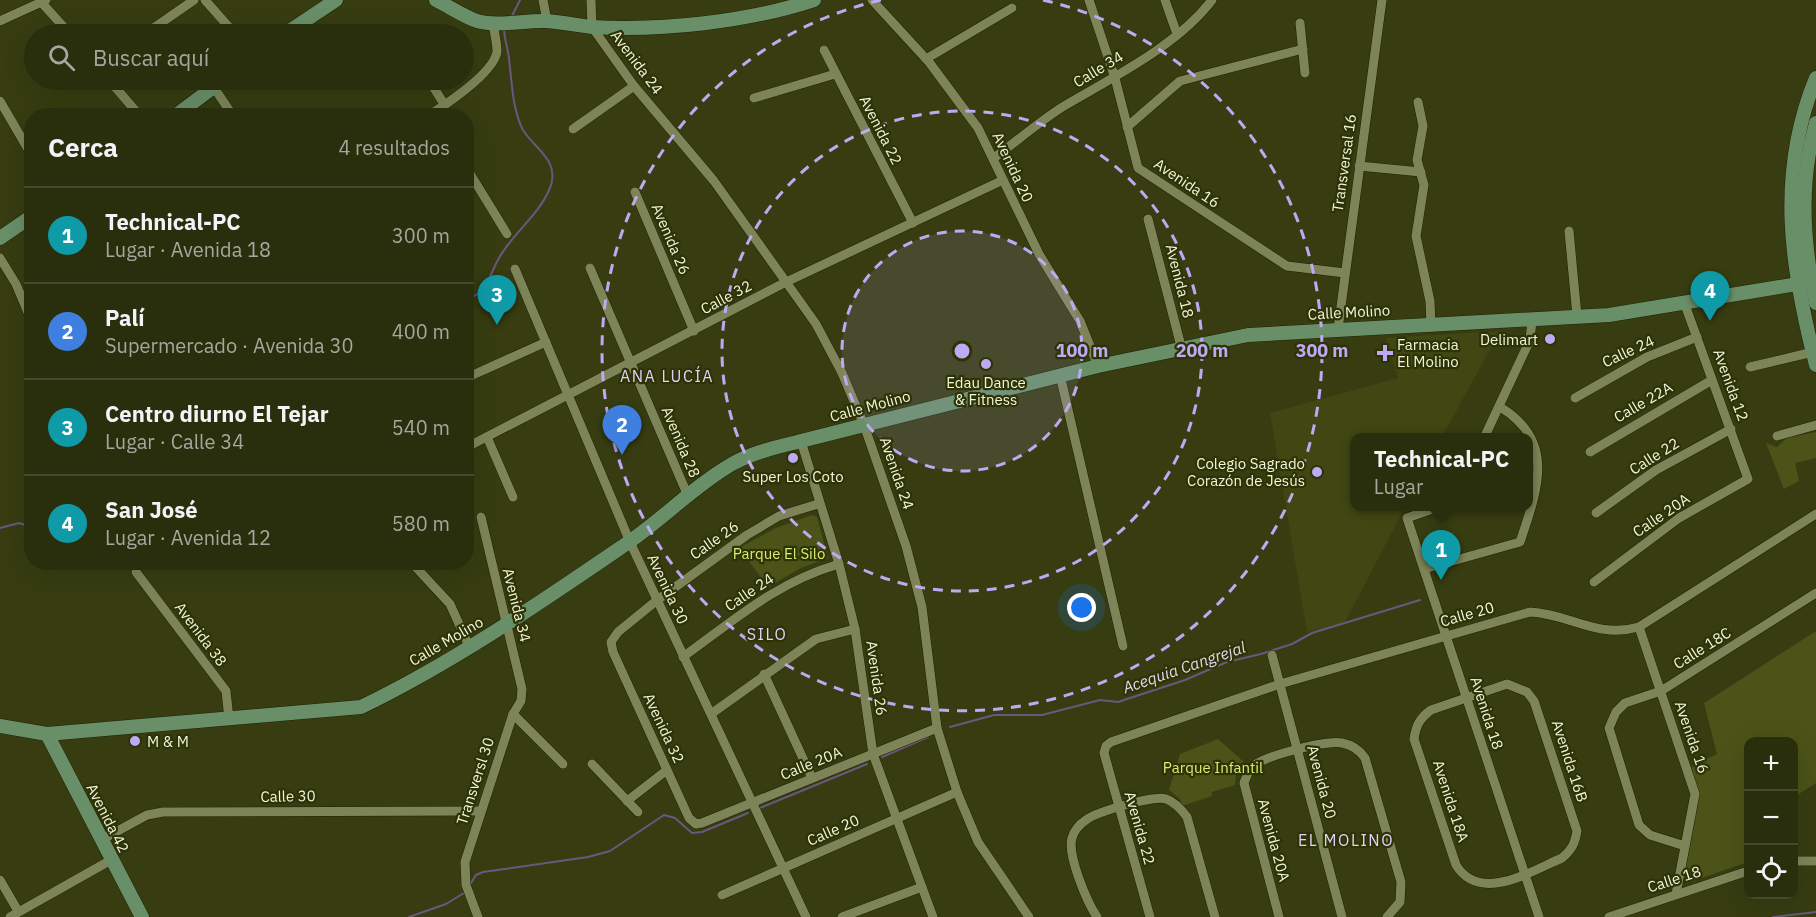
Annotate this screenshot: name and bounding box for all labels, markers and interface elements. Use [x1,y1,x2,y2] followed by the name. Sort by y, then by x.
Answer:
[24,24,474,90] search box
[607,26,667,98] street label: Avenida 24
[45,41,78,74] icon: search
[93,43,209,72] text: Buscar aquí
[1069,47,1127,91] street label: Calle 34
[855,92,907,168] street label: Avenida 22
[1328,113,1360,213] street label: Transversal 16
[988,129,1038,205] street label: Avenida 20
[48,130,118,164] text: Cerca
[338,134,450,161] text: 4 resultados
[1150,154,1224,212] street label: Avenida 16
[648,201,694,277] street label: Avenida 26
[105,207,241,236] text: Technical-PC
[62,222,74,249] text: 1
[392,222,450,249] text: 300 m
[105,236,271,263] text: Lugar · Avenida 18
[1162,242,1198,320] street label: Avenida 18
[1690,272,1730,321] pin: 4
[478,276,516,325] pin: 3
[697,276,755,318] street label: Calle 32
[1307,300,1391,324] street label: Calle Molino
[105,303,145,332] text: Palí
[62,318,74,345] text: 2
[392,318,450,345] text: 400 m
[1480,330,1538,349] place label: Delimart
[1599,331,1657,371] street label: Calle 24
[105,332,354,359] text: Supermercado · Avenida 30
[1543,332,1557,346] marker: Delimart
[1397,335,1459,371] place label: Farmacia El Molino
[1056,339,1108,362] text: 100 m
[1176,339,1228,362] text: 200 m
[1296,339,1348,362] text: 300 m
[952,341,972,361] centre of rings
[1378,346,1392,360] marker: Farmacia El Molino
[1709,346,1753,424] street label: Avenida 12
[979,357,993,371] marker: Edau Dance & Fitness
[620,365,714,386] district label: ANA LUCÍA
[946,373,1026,409] place label: Edau Dance & Fitness
[1610,377,1676,426] street label: Calle 22A
[828,386,912,426] street label: Calle Molino
[105,399,329,428] text: Centro diurno El Tejar
[658,404,704,480] street label: Avenida 28
[602,406,642,455] pin: 2
[62,414,74,441] text: 3
[392,414,450,441] text: 540 m
[105,428,244,455] text: Lugar · Calle 34
[1350,433,1533,511] popup
[1626,433,1682,479] street label: Calle 22
[876,434,918,512] street label: Avenida 24
[1374,444,1509,473] text: Technical-PC
[786,451,800,465] marker: Super Los Coto
[1187,454,1305,490] place label: Colegio Sagrado Corazón de Jesús
[1310,465,1324,479] marker: Colegio Sagrado Corazón de Jesús
[742,467,844,486] place label: Super Los Coto
[1374,473,1423,500] text: Lugar
[1629,489,1693,541] street label: Calle 20A
[105,495,198,524] text: San José
[62,510,74,537] text: 4
[392,510,450,537] text: 580 m
[686,516,742,564] street label: Calle 26
[105,524,271,551] text: Lugar · Avenida 12
[1422,530,1460,580] pin: 1
[733,544,825,563] park label: Parque El Silo
[643,551,693,627] street label: Avenida 30
[499,566,535,644] street label: Avenida 34
[721,569,777,615] street label: Calle 24
[1067,593,1096,622] your location
[1438,597,1496,631] street label: Calle 20
[171,598,231,670] street label: Avenida 38
[406,612,486,670] street label: Calle Molino
[1670,623,1734,673] street label: Calle 18C
[747,624,787,644] district label: SILO
[1119,636,1249,698] water label: Acequia Cangrejal
[862,639,892,717] street label: Avenida 26
[1466,674,1508,752] street label: Avenida 18
[639,690,689,766] street label: Avenida 32
[1671,698,1713,776] street label: Avenida 16
[1548,718,1592,804] street label: Avenida 16B
[147,732,189,751] place label: M & M
[128,734,142,748] marker: M & M
[452,735,498,827] street label: Transversl 30
[1744,737,1798,899] map controls
[1744,737,1798,791] button: +
[777,742,845,784] street label: Calle 20A
[1303,743,1341,821] street label: Avenida 20
[1163,758,1263,777] park label: Parque Infantil
[1429,758,1473,845] street label: Avenida 18A
[82,780,134,856] street label: Avenida 42
[260,786,316,806] street label: Calle 30
[1120,789,1160,867] street label: Avenida 22
[1744,791,1798,845] button: −
[1254,797,1294,884] street label: Avenida 20A
[804,810,862,850] street label: Calle 20
[1298,830,1394,850] district label: EL MOLINO
[1744,845,1798,899] button: locate
[1645,861,1703,897] street label: Calle 18

